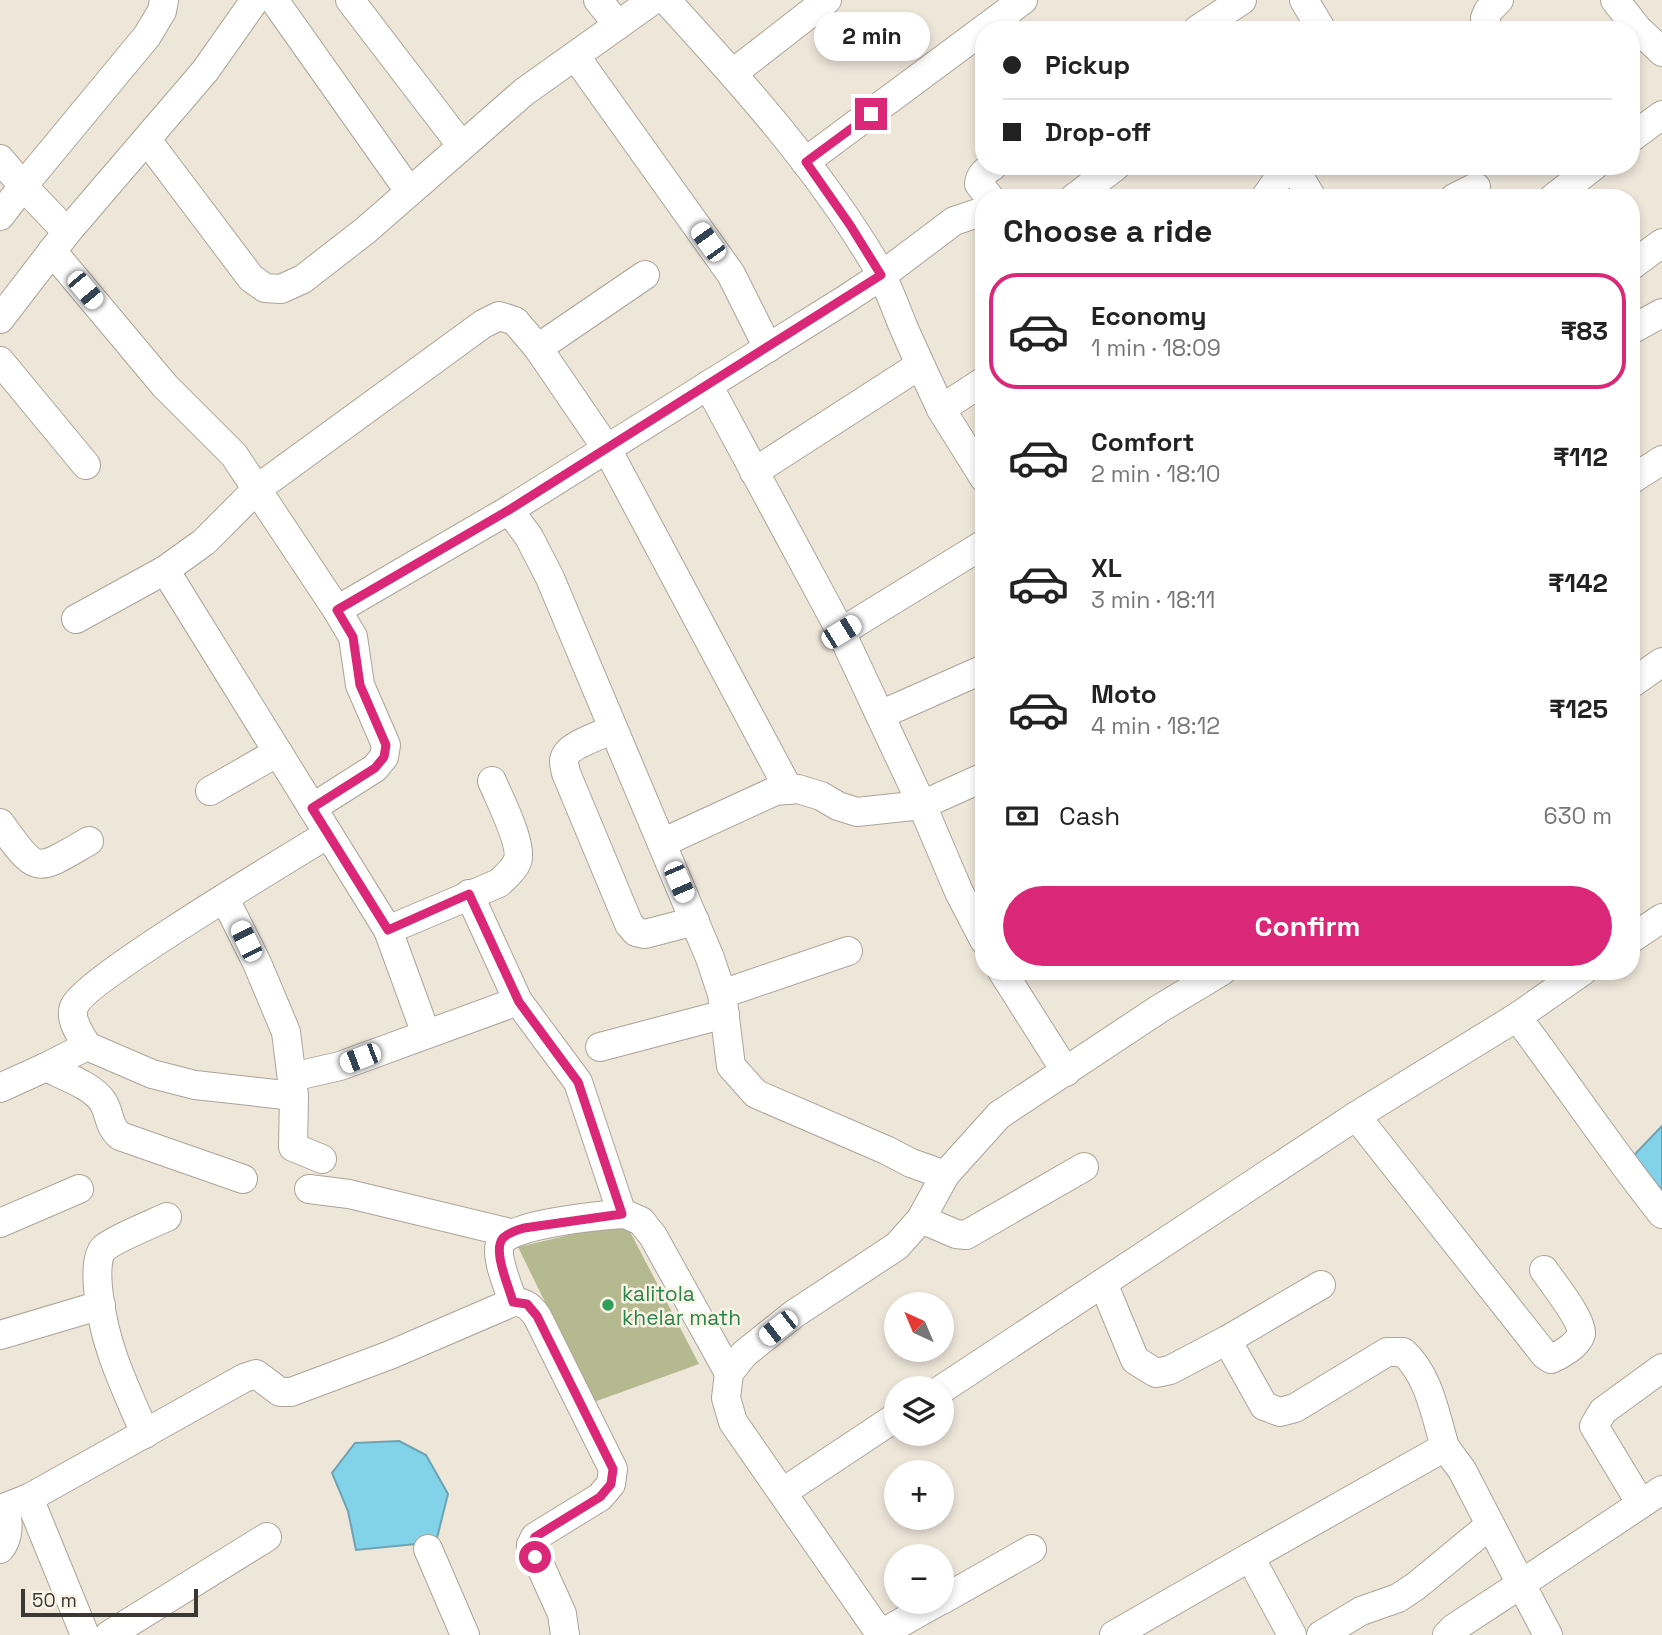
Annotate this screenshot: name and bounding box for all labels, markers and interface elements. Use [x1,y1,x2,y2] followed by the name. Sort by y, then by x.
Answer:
[813,12,929,61] callout: 2 min
[842,21,902,51] text: 2 min
[1045,48,1130,82] text: Pickup
[855,98,887,130] route end
[1045,115,1151,149] text: Drop-off
[1003,211,1213,251] text: Choose a ride
[688,219,729,265] car
[64,267,107,313] car
[1091,299,1207,333] text: Economy
[1007,300,1070,363] icon: car
[1560,314,1608,348] text: ₹83
[1091,333,1221,363] text: 1 min · 18:09
[1091,425,1194,459] text: Comfort
[1007,426,1070,489] icon: car
[1553,440,1608,474] text: ₹112
[1091,459,1221,489] text: 2 min · 18:10
[1091,551,1122,585] text: XL
[1007,552,1070,615] icon: car
[1548,566,1608,600] text: ₹142
[1091,585,1215,615] text: 3 min · 18:11
[818,612,865,652] car
[1091,677,1157,711] text: Moto
[1007,678,1070,741] icon: car
[1549,692,1608,726] text: ₹125
[1091,711,1220,741] text: 4 min · 18:12
[1003,797,1041,835] icon: cash
[1059,799,1120,833] text: Cash
[1544,801,1612,831] text: 630 m
[662,859,697,905] car
[1003,886,1612,966] button: Confirm
[228,918,265,964] car
[337,1041,384,1075] car
[622,1280,741,1331] place label: kalitola khelar math
[884,1292,954,1362] north arrow
[884,1292,954,1614] map controls
[600,1297,616,1313] marker: kalitola khelar math
[755,1307,802,1349] car
[884,1376,954,1446] button: layers
[884,1460,954,1530] button: +
[519,1541,551,1573] route start
[884,1544,954,1614] button: −
[21,1586,198,1618] scale bar
[32,1588,77,1613] text: 50 m

